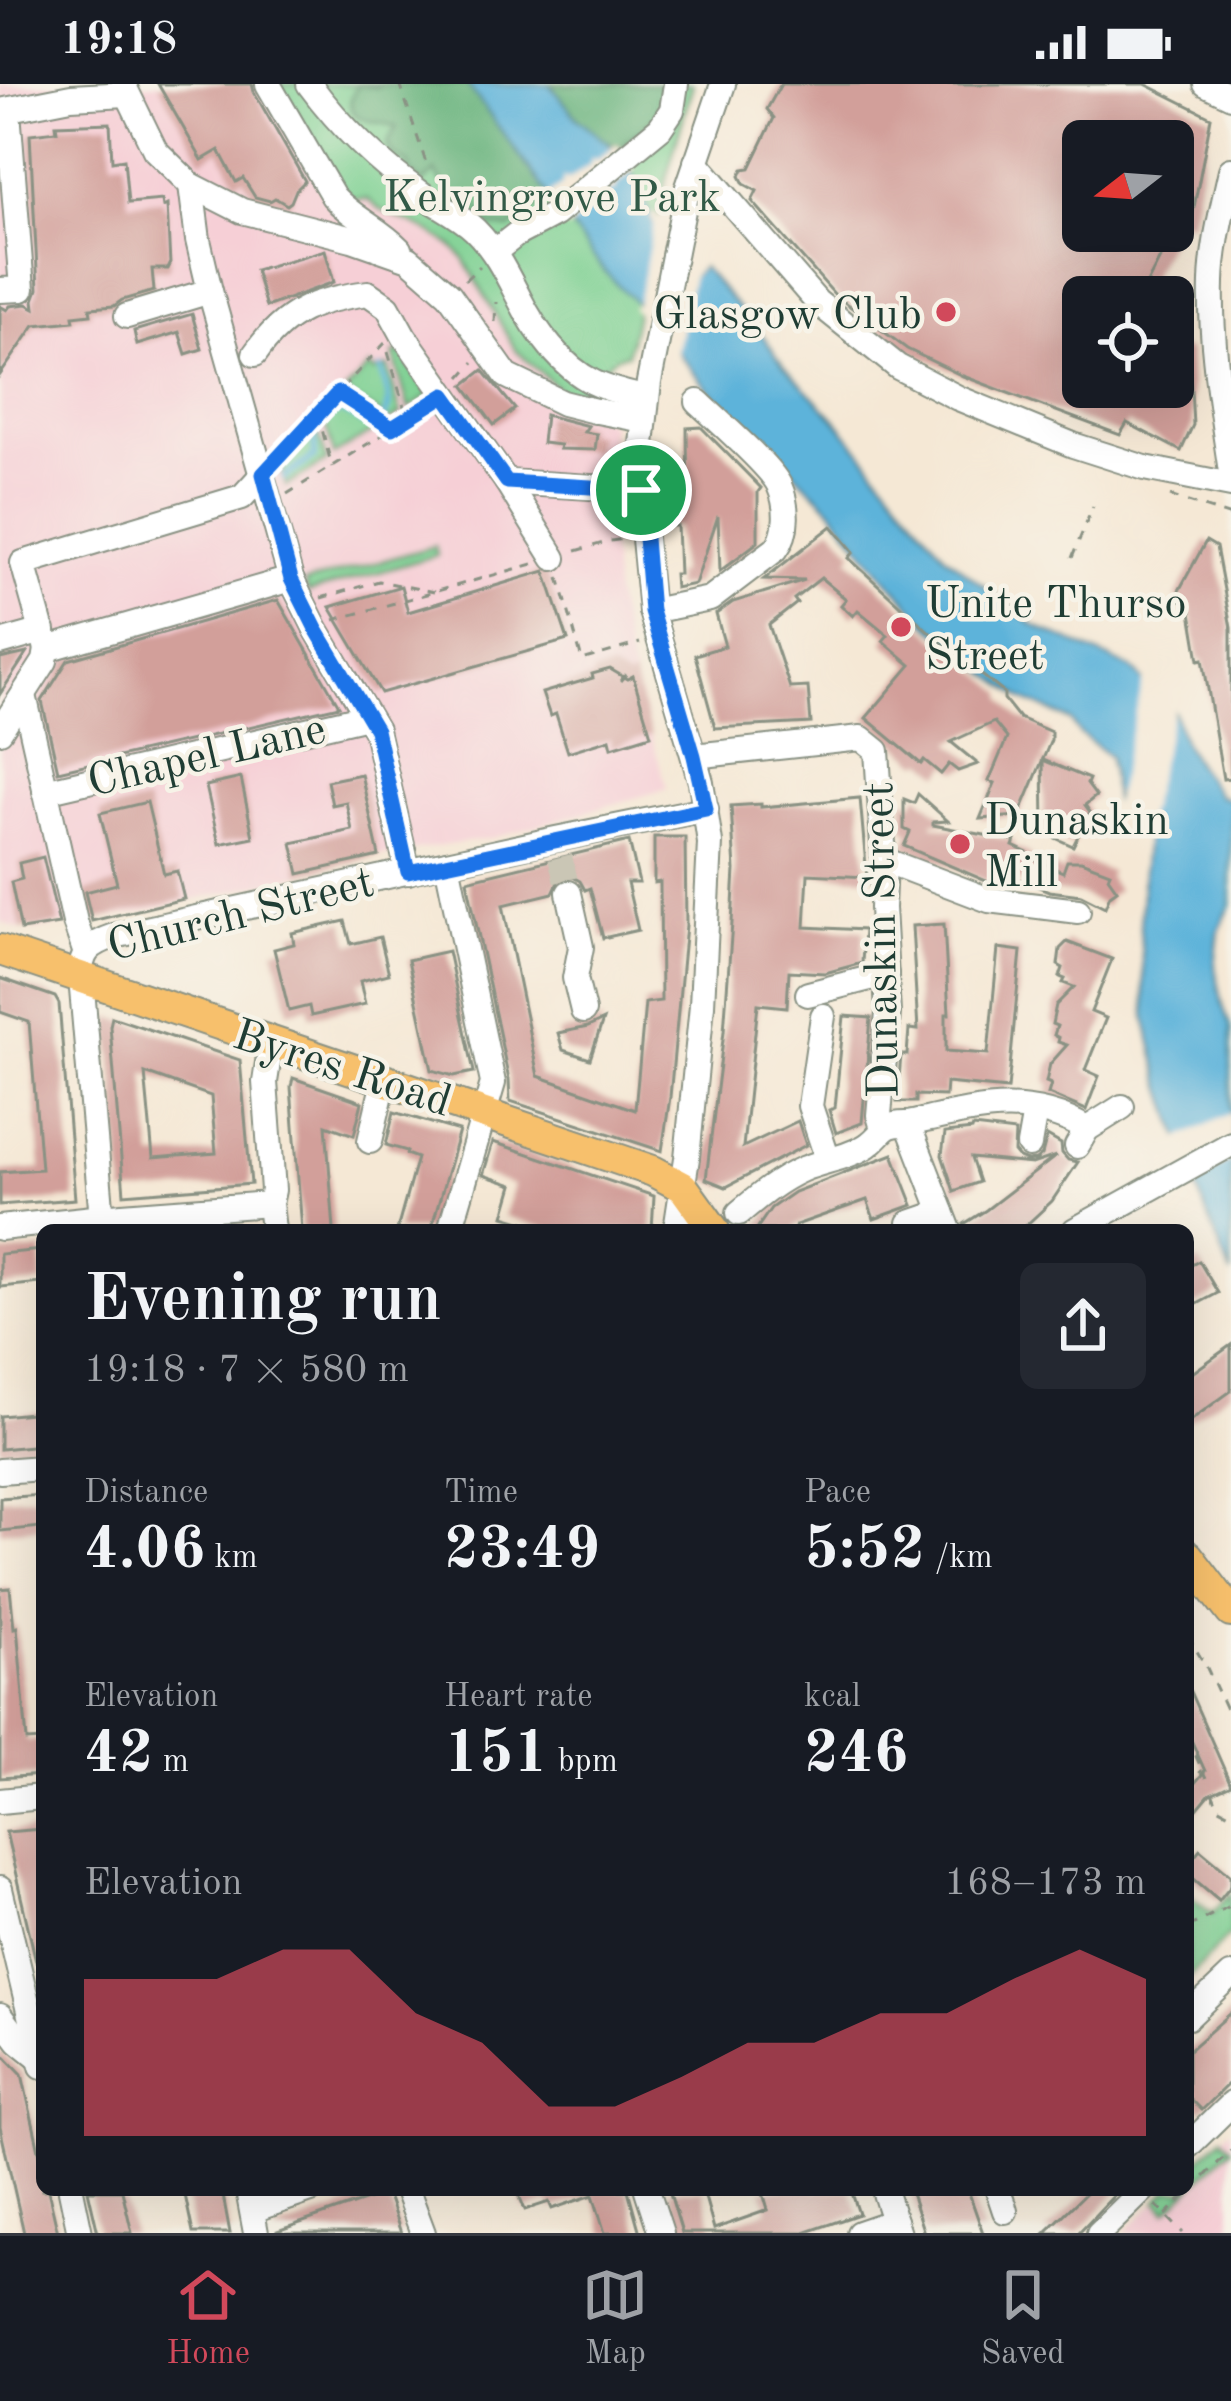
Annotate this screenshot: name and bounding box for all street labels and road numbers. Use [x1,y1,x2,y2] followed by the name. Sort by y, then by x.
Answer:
[84,708,330,807] street label: Chapel Lane
[858,781,909,1099] street label: Dunaskin Street
[103,862,379,971] street label: Church Street
[227,1014,456,1127] street label: Byres Road

